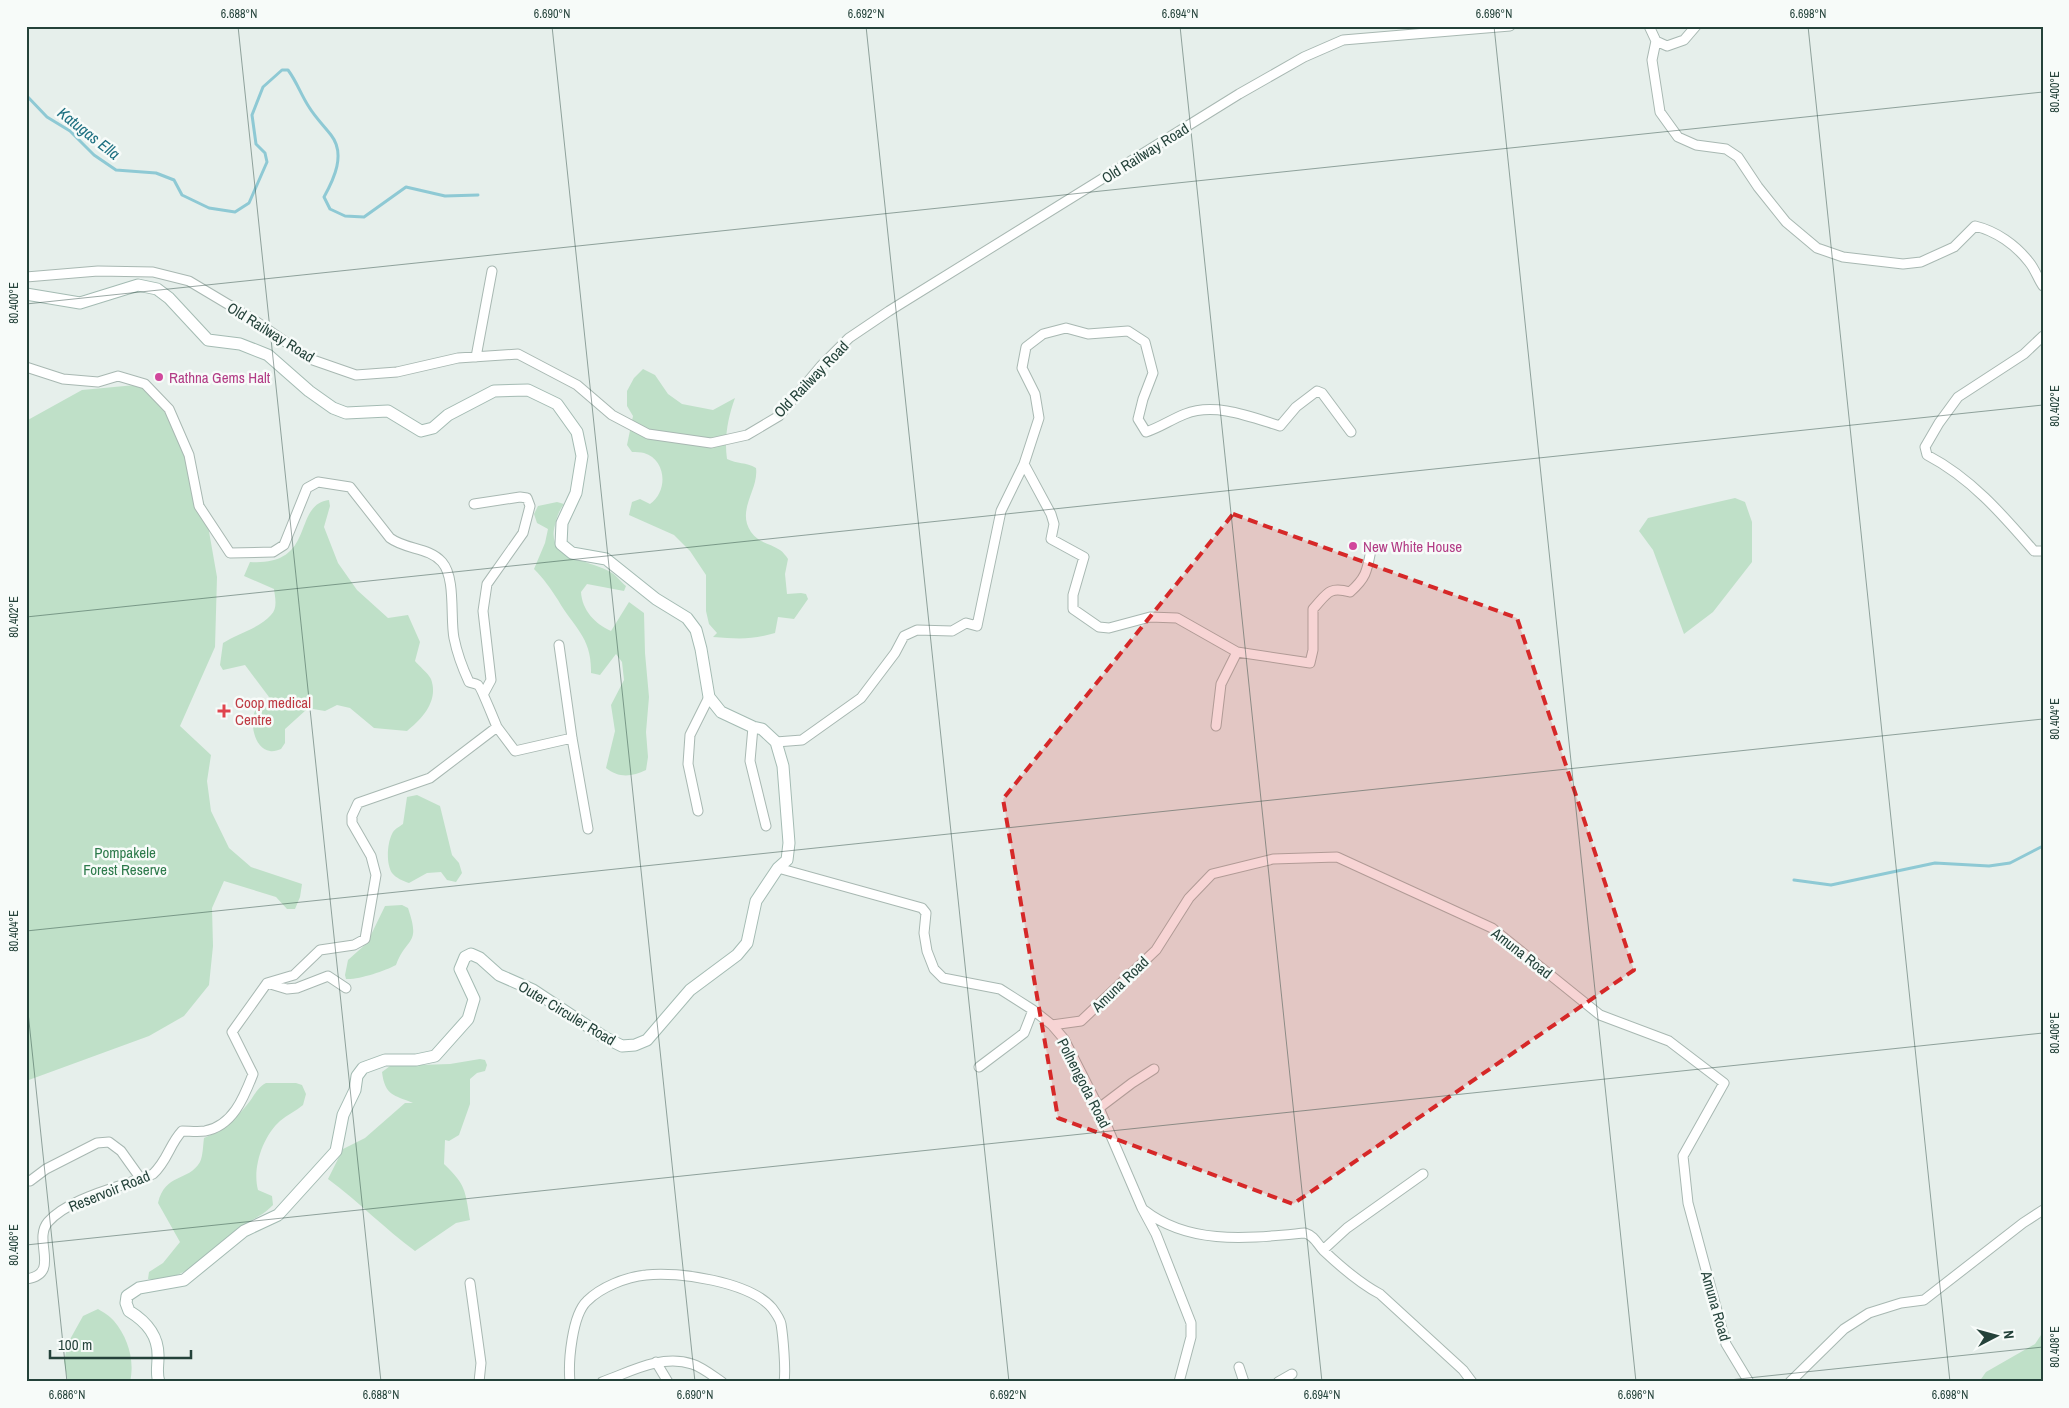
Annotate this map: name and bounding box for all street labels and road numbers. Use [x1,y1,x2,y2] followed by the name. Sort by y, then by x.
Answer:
[1097,118,1193,188] street label: Old Railway Road
[223,297,319,367] street label: Old Railway Road
[769,336,853,422] street label: Old Railway Road
[1486,922,1557,983] street label: Amuna Road
[1086,952,1153,1017] street label: Amuna Road
[514,976,620,1050] street label: Outer Circuler Road
[1052,1034,1116,1132] street label: Polhengoda Road
[65,1165,153,1217] street label: Reservoir Road
[1696,1268,1736,1343] street label: Amuna Road

